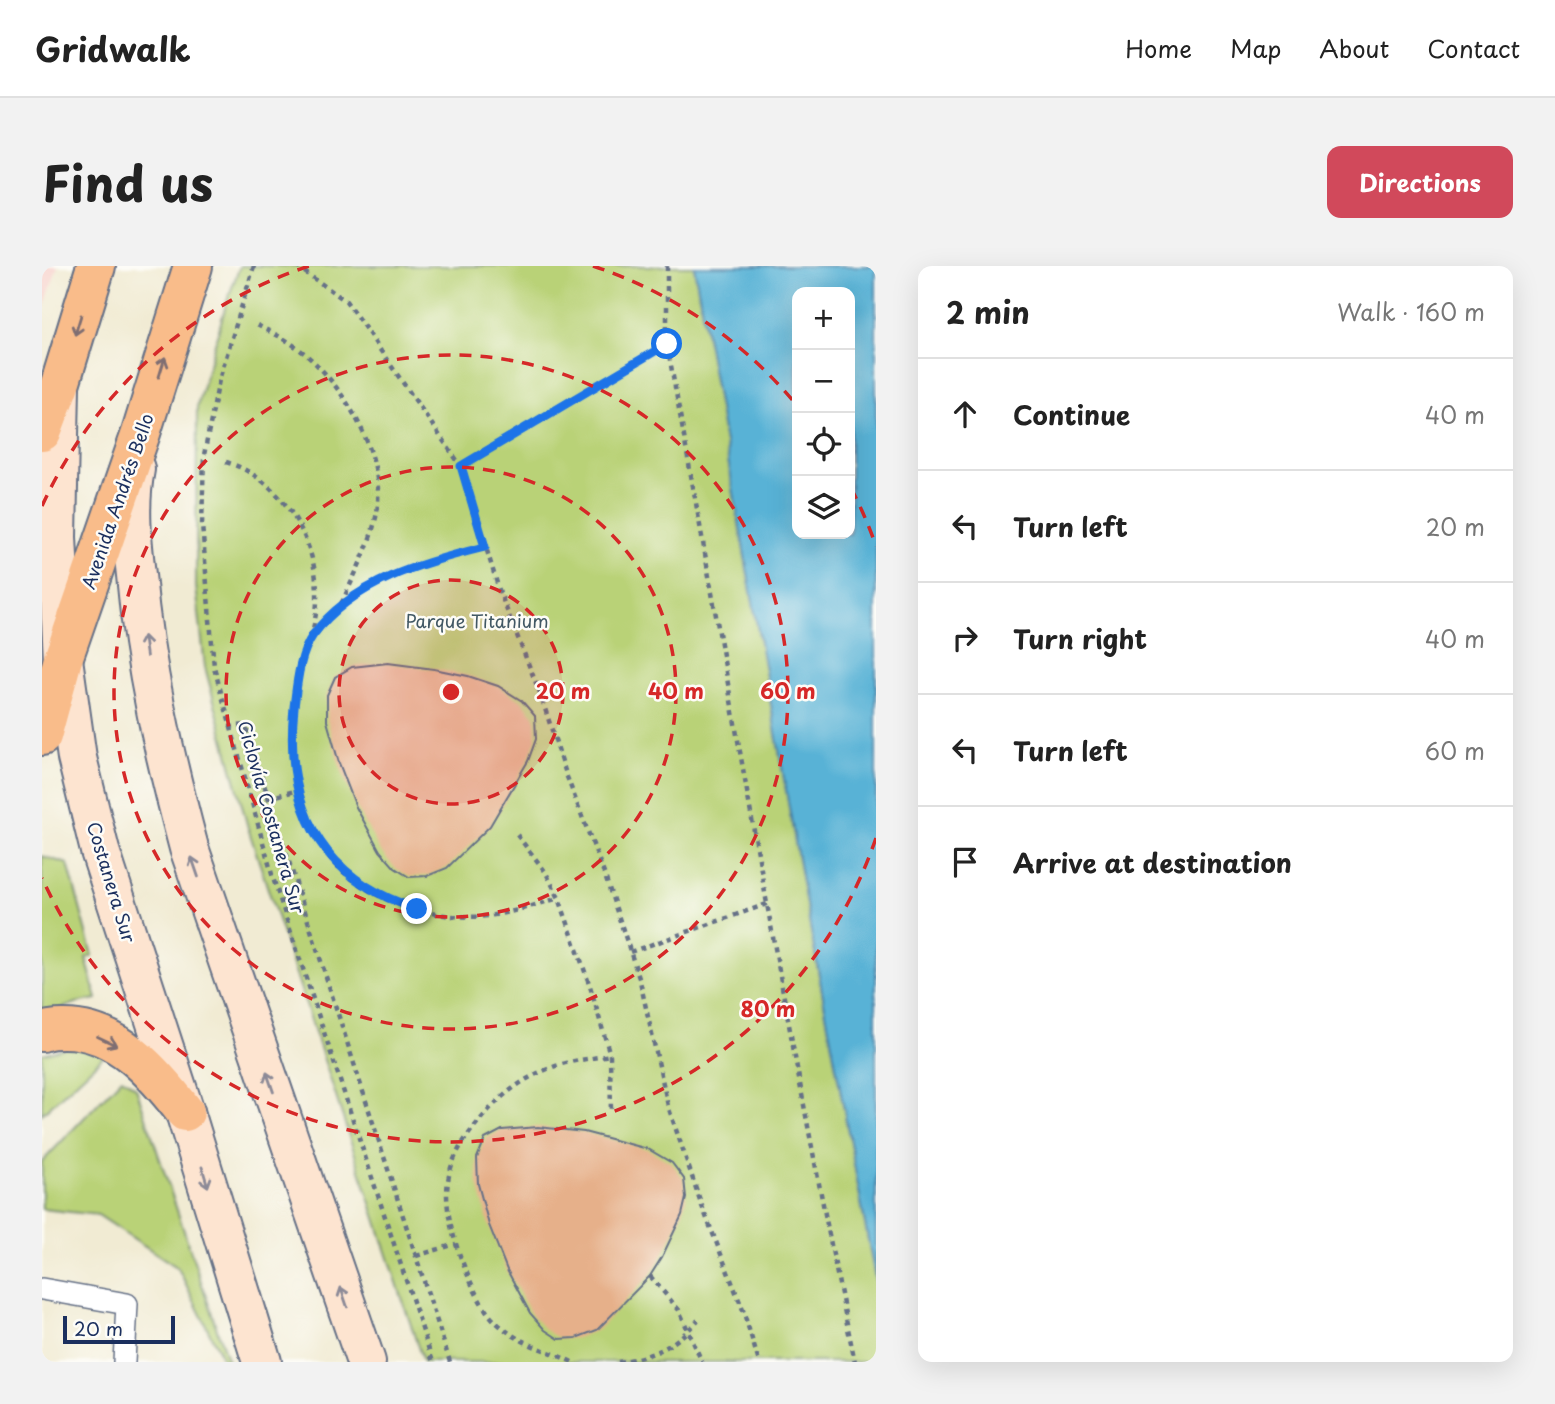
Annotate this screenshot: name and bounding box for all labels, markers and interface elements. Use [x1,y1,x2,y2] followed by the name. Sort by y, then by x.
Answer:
[35,23,191,73] text: Gridwalk
[1125,30,1192,66] text: Home
[1230,30,1281,66] text: Map
[1319,30,1389,66] text: About
[1427,30,1520,66] text: Contact
[42,145,213,219] text: Find us
[1327,146,1513,218] button: Directions
[792,287,855,539] map controls
[792,287,855,350] button: +
[946,289,1030,334] text: 2 min
[1337,294,1485,329] text: Walk · 160 m
[71,314,84,336] one-way arrow
[651,328,682,359] route start
[792,350,855,413] button: −
[156,357,169,379] one-way arrow
[946,395,984,433] icon: ahead
[1013,395,1130,434] text: Continue
[1425,397,1485,432] text: 40 m
[74,410,160,592] street label: Avenida Andrés Bello
[792,413,855,476] button: locate
[792,476,855,539] button: layers
[946,507,984,545] icon: left
[1013,507,1128,546] text: Turn left
[1426,509,1485,544] text: 20 m
[405,607,549,634] park label: Parque Titanium
[946,619,984,657] icon: right
[1013,619,1147,658] text: Turn right
[1425,621,1485,656] text: 40 m
[138,635,151,658] one-way arrow
[536,674,590,706] text: 20 m
[648,674,704,706] text: 40 m
[760,674,816,706] text: 60 m
[439,680,463,704] centre of rings
[231,717,313,917] street label: Ciclovía Costanera Sur
[946,731,984,769] icon: left
[1013,731,1128,770] text: Turn left
[1425,733,1485,768] text: 60 m
[81,818,143,946] street label: Costanera Sur
[946,843,984,881] icon: arrive
[1013,843,1292,882] text: Arrive at destination
[188,857,200,879] one-way arrow
[401,893,432,924] route end
[741,992,795,1024] text: 80 m
[96,1034,117,1048] one-way arrow
[263,1072,275,1094] one-way arrow
[200,1166,213,1188] one-way arrow
[337,1287,349,1309] one-way arrow
[63,1313,175,1345] scale bar
[74,1314,123,1342] text: 20 m

